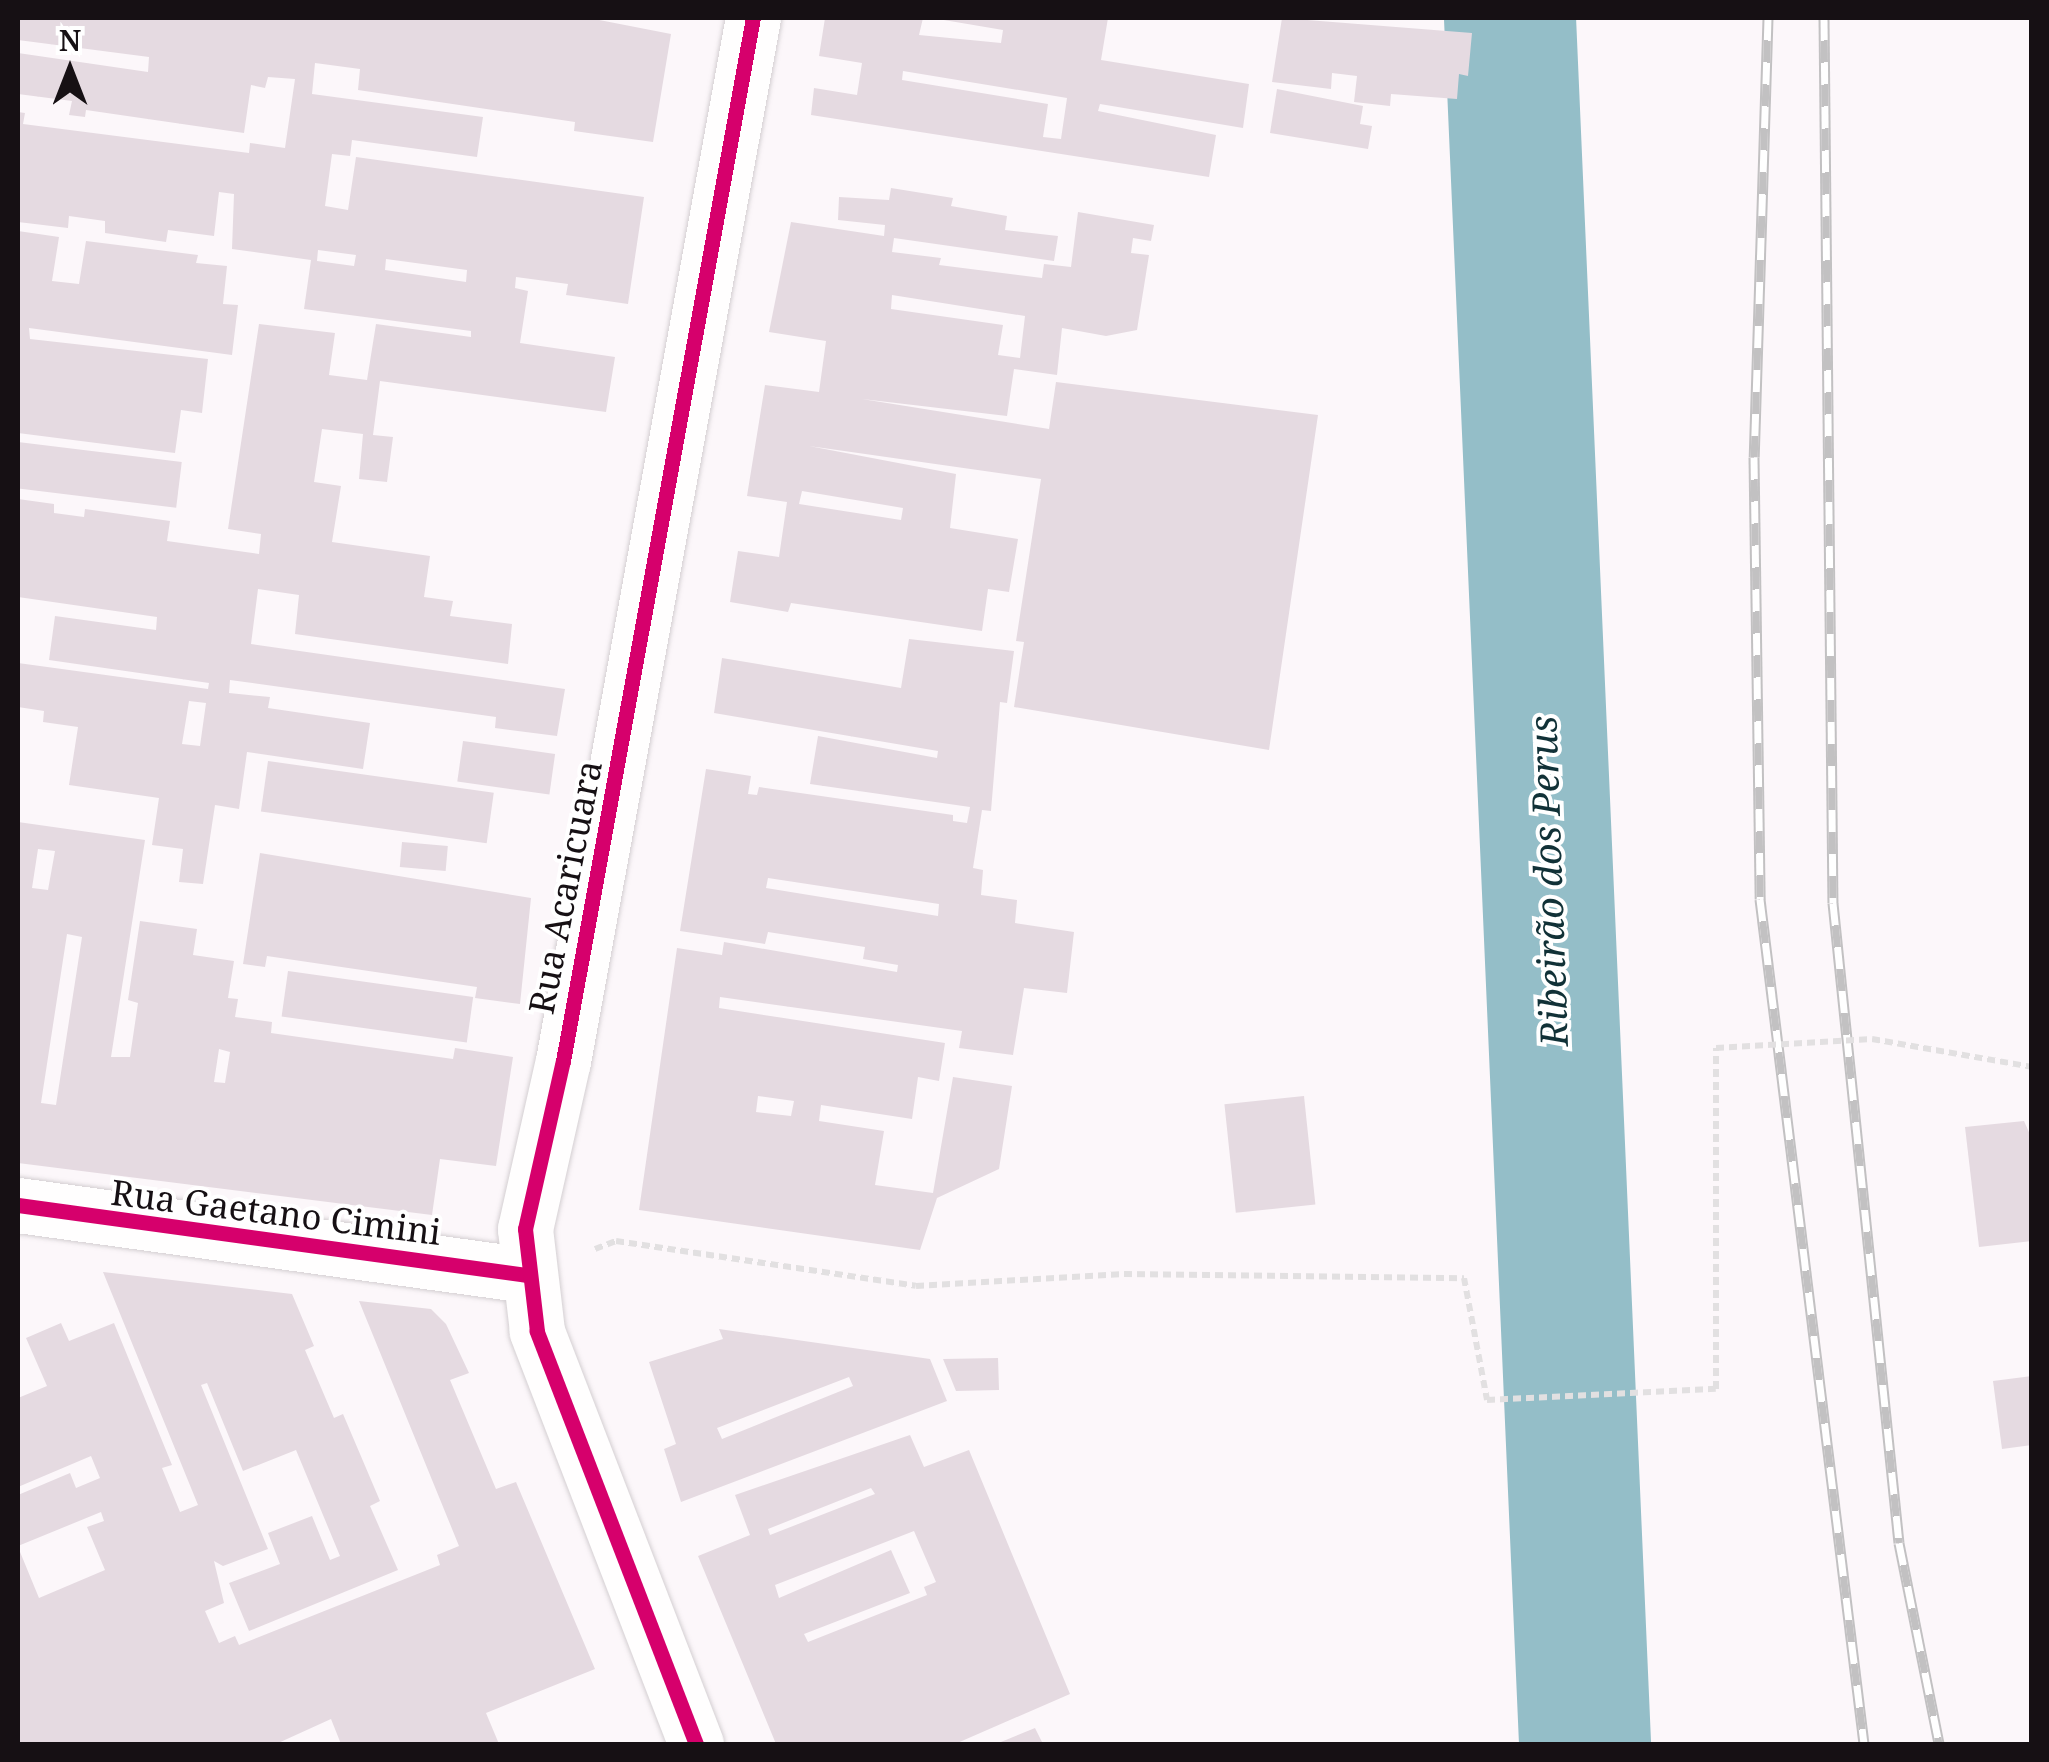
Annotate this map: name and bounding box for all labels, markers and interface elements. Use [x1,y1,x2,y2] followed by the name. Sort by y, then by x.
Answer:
[20,20,120,120] north arrow
[59,21,81,59] text: N
[1519,715,1577,1047] water label: Ribeirão dos Perus
[520,757,610,1017] street label: Rua Acaricuara
[109,1171,443,1253] street label: Rua Gaetano Cimini

